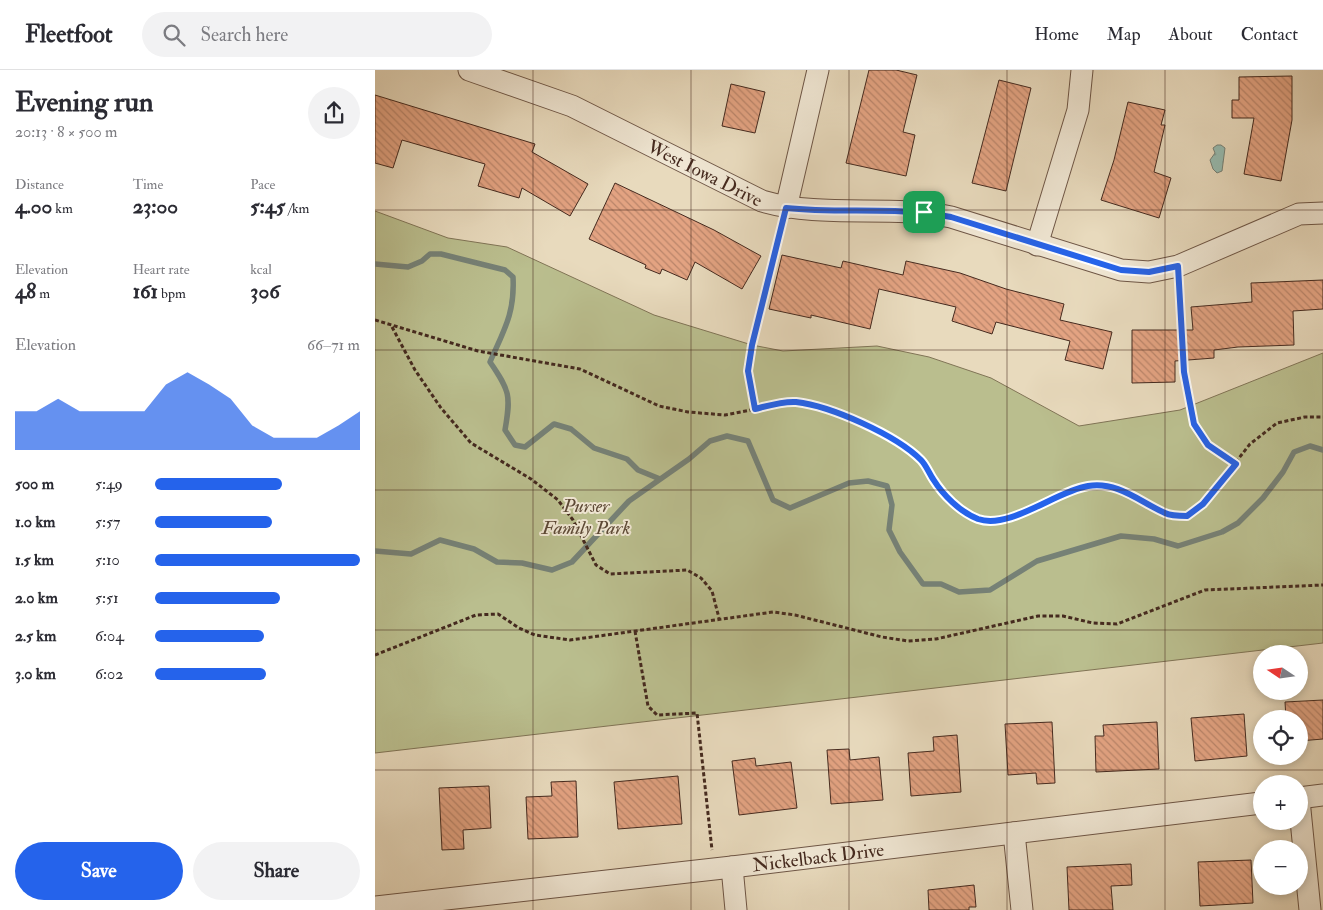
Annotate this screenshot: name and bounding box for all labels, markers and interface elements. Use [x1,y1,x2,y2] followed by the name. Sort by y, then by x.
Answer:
[142,12,492,57] search box
[25,19,112,50] text: Fleetfoot
[160,21,188,49] icon: search
[200,23,288,47] text: Search here
[1034,23,1079,46] text: Home
[1107,23,1141,46] text: Map
[1169,23,1213,46] text: About
[1241,23,1298,46] text: Contact
[15,85,153,120] text: Evening run
[308,87,360,139] button: share
[15,122,117,142] text: 20:13 · 8 × 500 m
[642,134,766,212] street label: West Iowa Drive
[15,176,64,193] text: Distance
[133,176,163,193] text: Time
[250,176,275,193] text: Pace
[903,191,945,233] pin
[15,193,52,220] text: 4.00
[133,193,178,220] text: 23:00
[250,193,285,220] text: 5:45
[910,198,938,226] icon: arrive
[52,200,73,217] text: km
[285,200,309,217] text: /km
[15,261,68,278] text: Elevation
[133,261,190,278] text: Heart rate
[250,261,272,278] text: kcal
[15,278,36,305] text: 48
[133,278,158,305] text: 161
[250,278,280,305] text: 306
[36,285,50,302] text: m
[158,285,186,302] text: bpm
[15,335,76,355] text: Elevation
[307,335,360,355] text: 66–71 m
[15,474,54,494] text: 500 m
[95,474,123,494] text: 5:49
[541,494,630,540] park label: Purser Family Park
[15,512,55,532] text: 1.0 km
[95,512,120,532] text: 5:57
[15,550,54,570] text: 1.5 km
[95,550,120,570] text: 5:10
[15,588,58,608] text: 2.0 km
[95,588,119,608] text: 5:51
[15,626,56,646] text: 2.5 km
[95,626,124,646] text: 6:04
[1253,645,1307,700] north arrow
[1253,645,1308,895] map controls
[15,664,56,684] text: 3.0 km
[95,664,123,684] text: 6:02
[1253,710,1308,765] button: locate
[1253,775,1308,830] button: +
[751,838,886,877] street label: Nickelback Drive
[1253,840,1308,895] button: −
[15,842,183,900] button: Save
[193,842,360,900] button: Share

